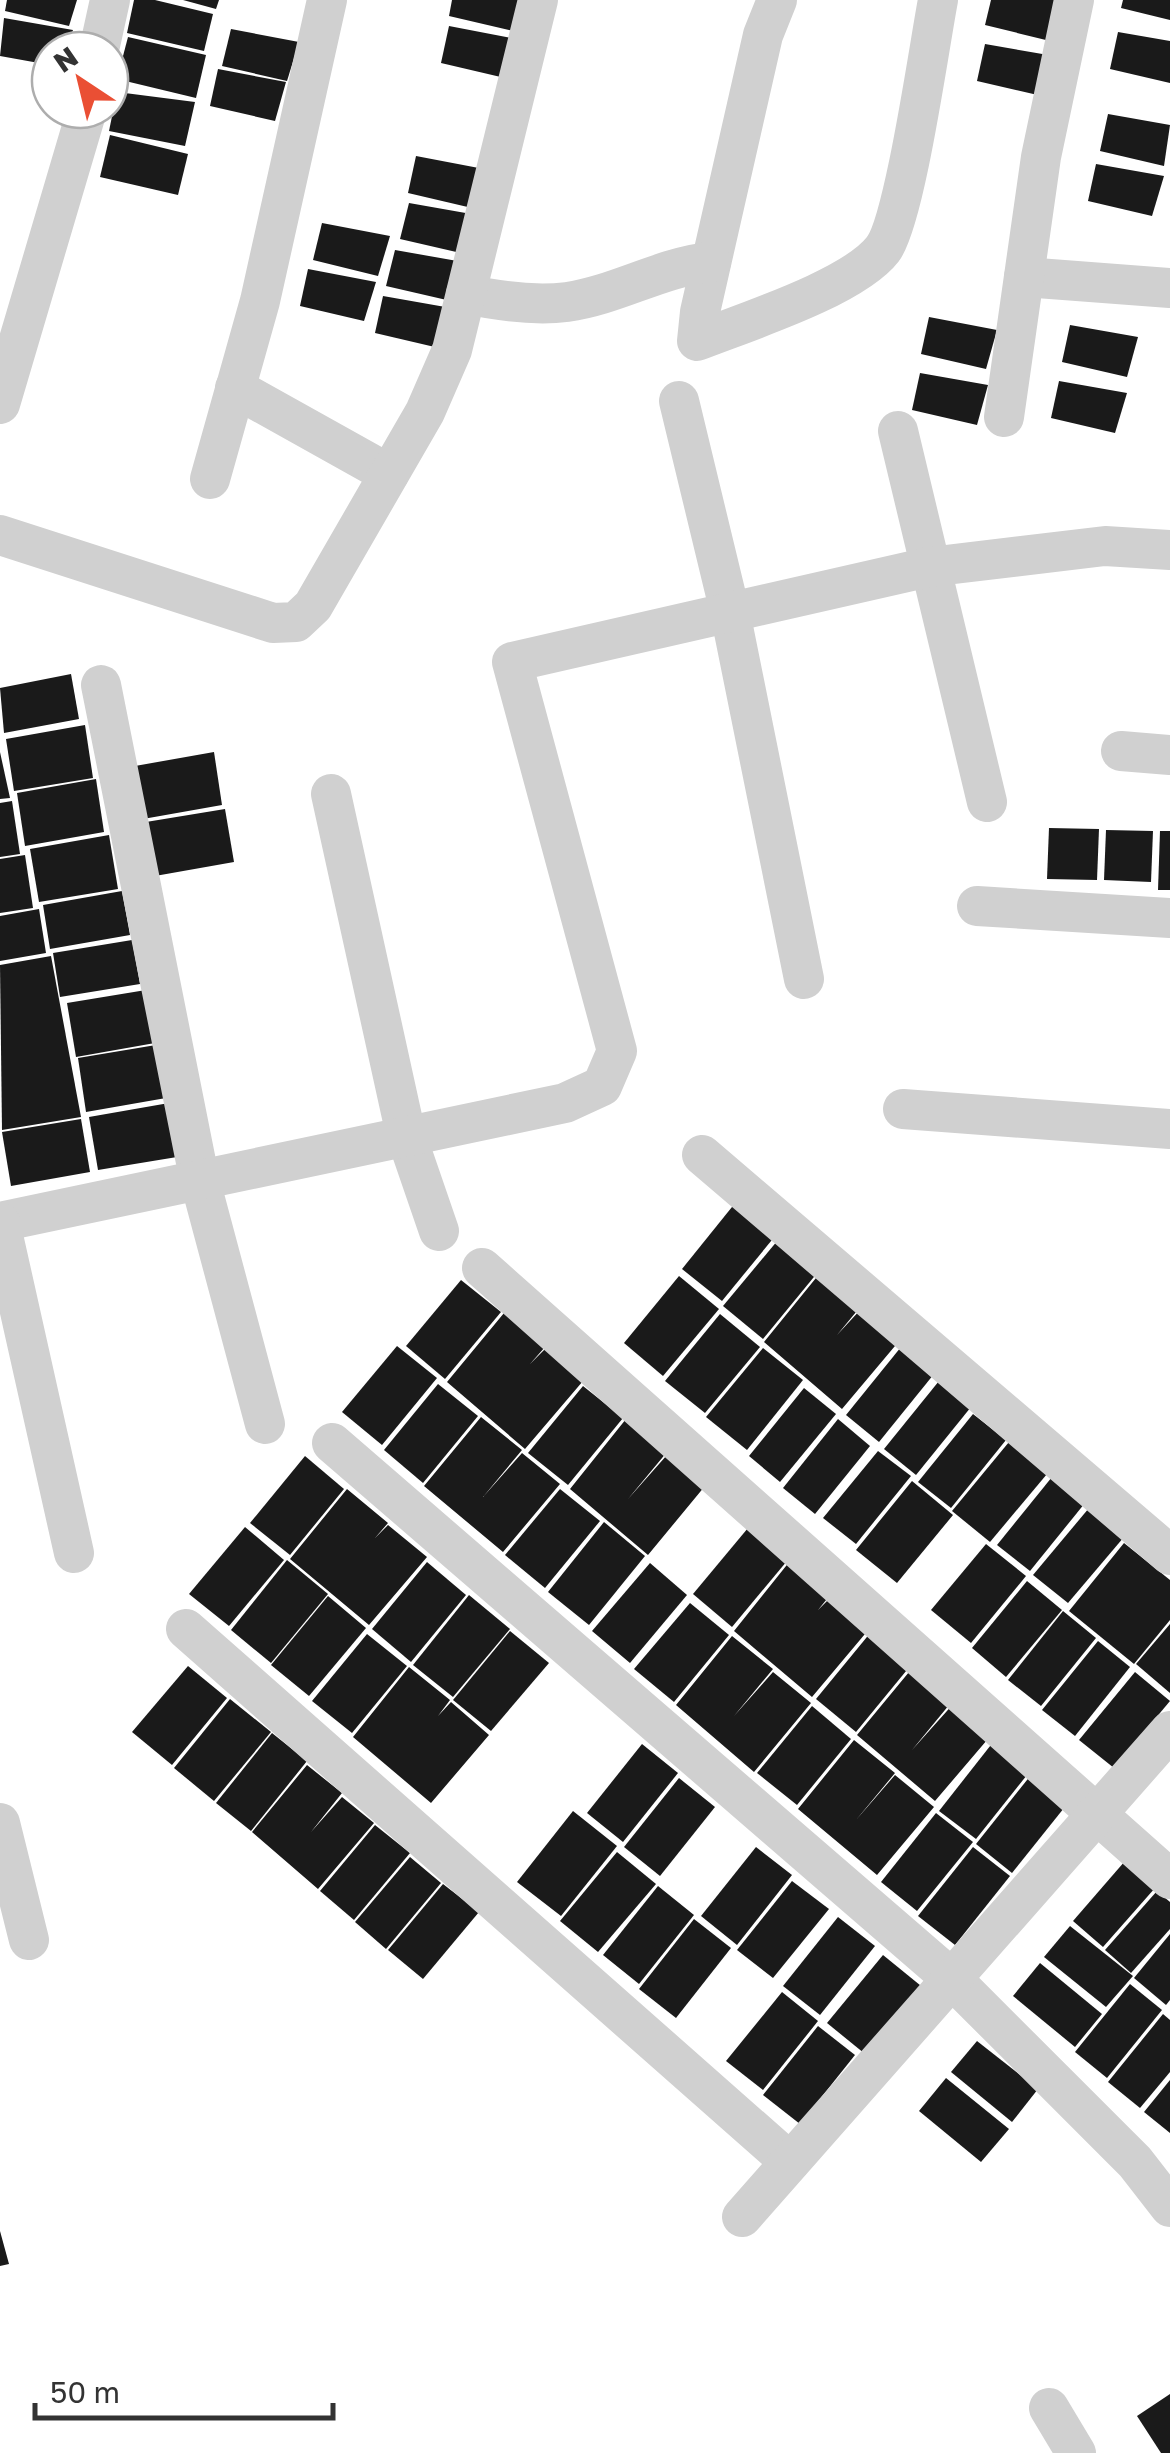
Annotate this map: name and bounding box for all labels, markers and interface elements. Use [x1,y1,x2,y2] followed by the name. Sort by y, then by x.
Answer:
[30,30,130,130] north arrow
[47,39,84,79] text: N
[35,2358,332,2420] scale bar
[50,2374,120,2410] text: 50 m

